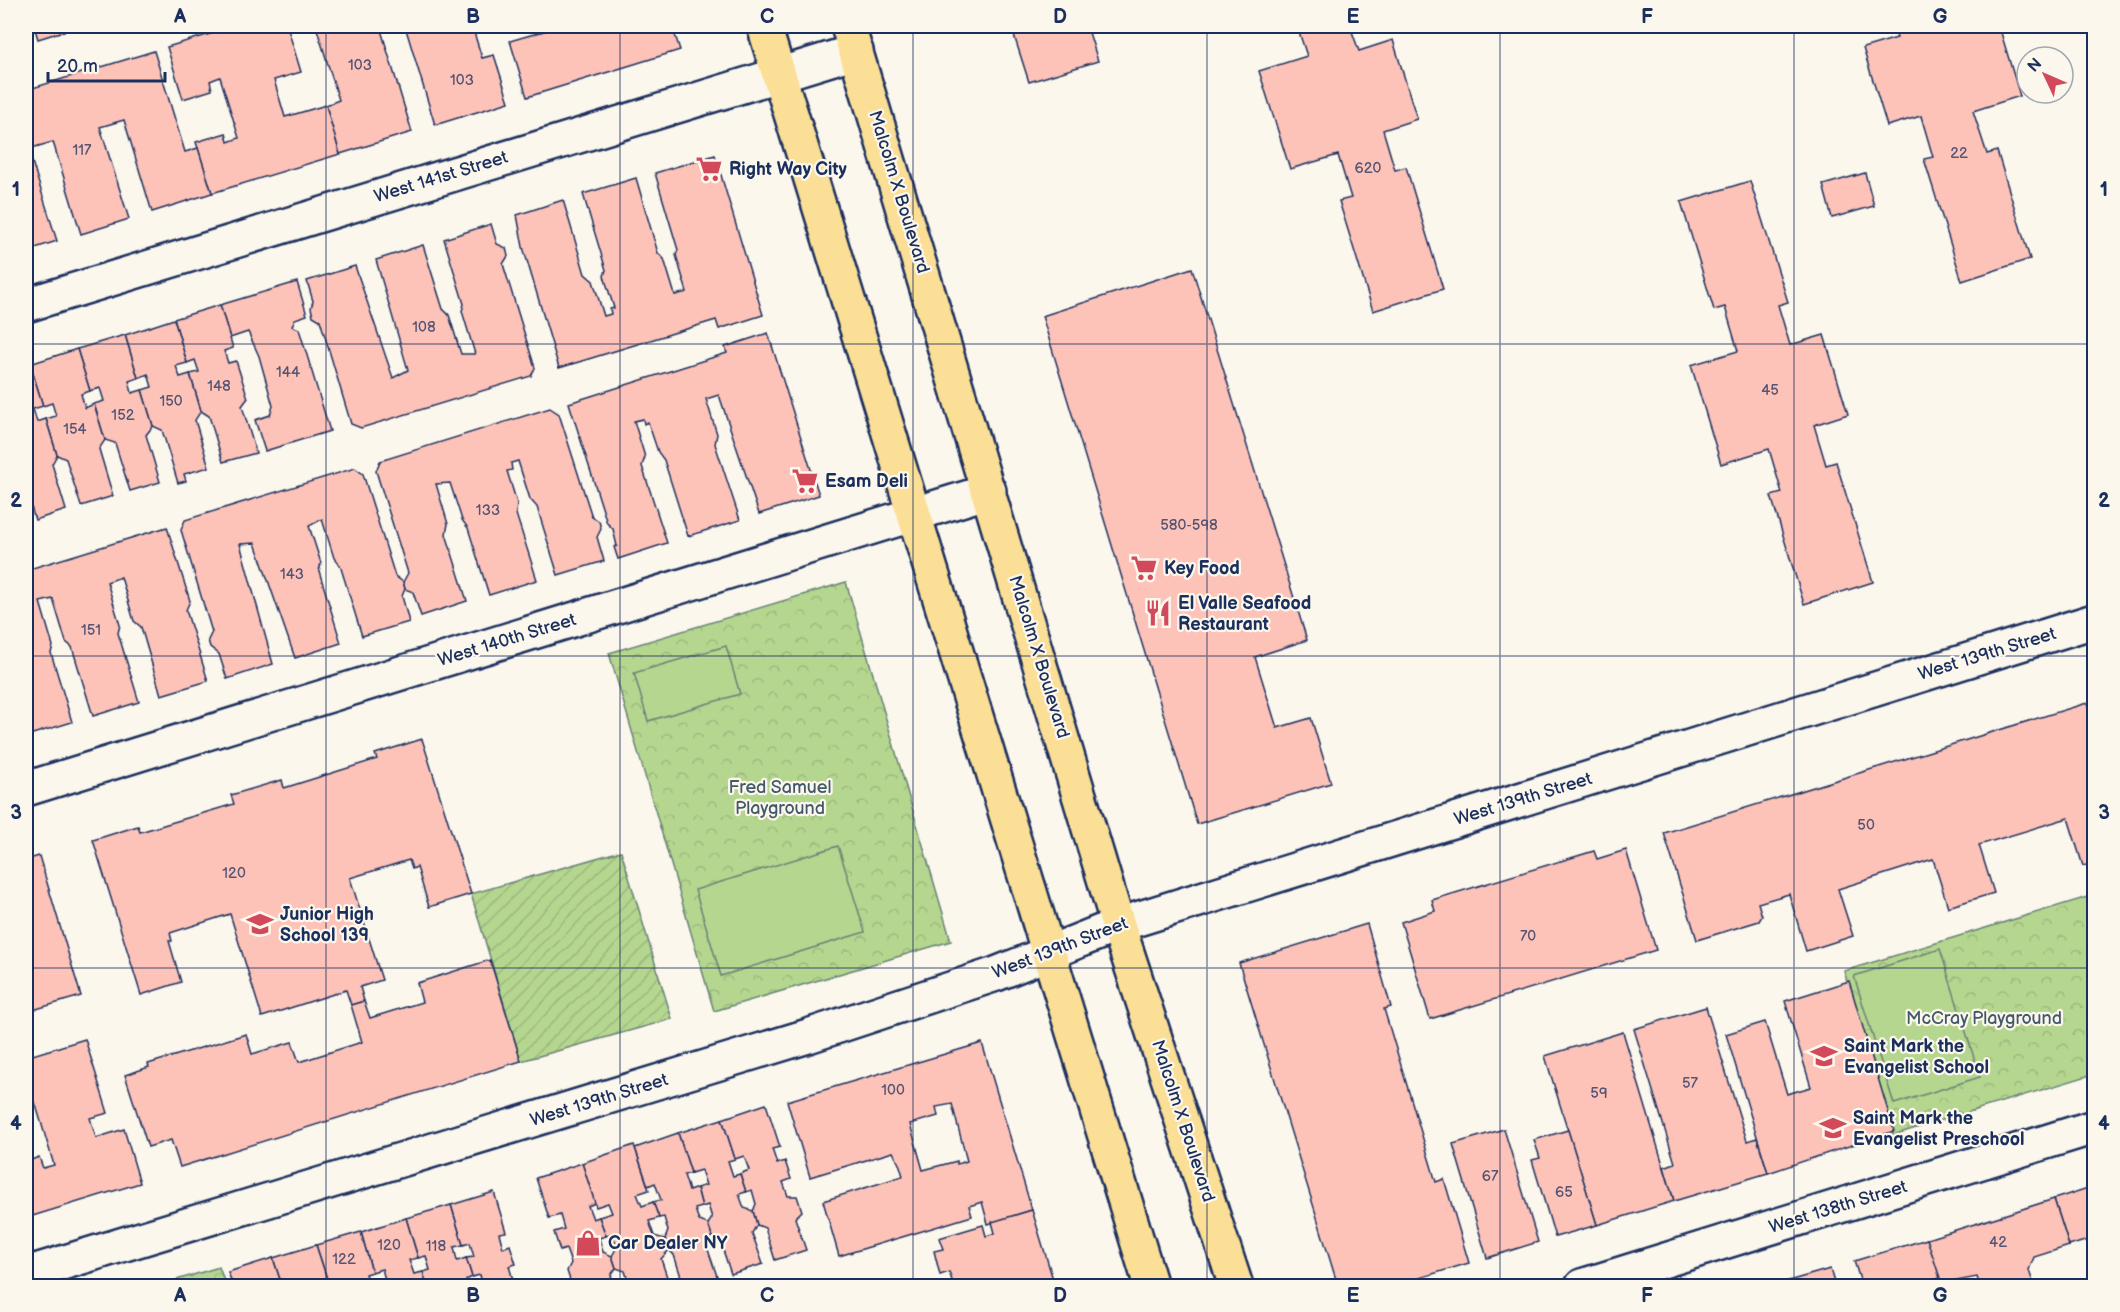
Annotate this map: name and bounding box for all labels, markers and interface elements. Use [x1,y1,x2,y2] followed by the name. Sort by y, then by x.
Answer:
[173,5,187,29] text: A
[466,5,480,29] text: B
[760,5,774,29] text: C
[1053,5,1067,29] text: D
[1347,5,1360,29] text: E
[1641,5,1653,29] text: F
[1933,5,1948,29] text: G
[48,45,165,83] scale bar
[2015,45,2075,105] north arrow
[2024,55,2046,77] text: N
[57,56,98,77] text: 20 m
[348,56,372,75] house number: 103
[450,71,474,90] house number: 103
[864,108,934,276] street label: Malcolm X Boulevard
[73,141,92,160] house number: 117
[1950,144,1968,163] house number: 22
[372,147,511,207] street label: West 141st Street
[694,154,724,184] supermarket icon: Right Way City
[729,159,847,180] place label: Right Way City
[1355,159,1382,178] house number: 620
[12,178,20,202] text: 1
[2100,178,2108,202] text: 1
[412,318,436,337] house number: 108
[276,363,300,382] house number: 144
[207,377,231,396] house number: 148
[1761,381,1779,400] house number: 45
[159,392,183,411] house number: 150
[111,406,135,425] house number: 152
[63,420,87,439] house number: 154
[790,466,820,496] supermarket icon: Esam Deli
[825,471,908,492] place label: Esam Deli
[10,489,22,513] text: 2
[2098,489,2110,513] text: 2
[476,501,500,520] house number: 133
[1160,516,1218,535] house number: 580-598
[1129,553,1159,583] supermarket icon: Key Food
[1164,558,1240,579] place label: Key Food
[280,565,304,584] house number: 143
[1004,573,1074,741] street label: Malcolm X Boulevard
[1178,593,1311,635] place label: El Valle Seafood Restaurant
[1143,598,1173,628] restaurant icon: El Valle Seafood Restaurant
[435,609,579,671] street label: West 140th Street
[81,621,101,640] house number: 151
[1915,623,2059,685] street label: West 139th Street
[1451,768,1595,830] street label: West 139th Street
[729,777,831,819] park label: Fred Samuel Playground
[10,801,22,825] text: 3
[2098,801,2110,825] text: 3
[1857,816,1875,835] house number: 50
[222,864,246,883] house number: 120
[280,904,374,946] place label: Junior High School 139
[245,909,275,939] school or university icon: Junior High School 139
[989,912,1131,983] street label: West 139th Street
[1520,927,1536,946] house number: 70
[1906,1008,2062,1029] park label: McCray Playground
[1844,1036,1989,1078] place label: Saint Mark the Evangelist School
[1147,1037,1219,1205] street label: Malcolm X Boulevard
[1809,1041,1839,1071] school or university icon: Saint Mark the Evangelist School
[527,1069,671,1131] street label: West 139th Street
[1682,1074,1699,1093] house number: 57
[881,1081,905,1100] house number: 100
[1590,1084,1608,1103] house number: 59
[1853,1108,2024,1150] place label: Saint Mark the Evangelist Preschool
[10,1112,22,1136] text: 4
[2098,1112,2110,1136] text: 4
[1818,1113,1848,1143] school or university icon: Saint Mark the Evangelist Preschool
[1482,1167,1499,1186] house number: 67
[1766,1176,1910,1238] street label: West 138th Street
[1555,1183,1573,1202] house number: 65
[573,1228,603,1258] shop icon: Car Dealer NY
[608,1233,728,1254] place label: Car Dealer NY
[1989,1233,2007,1252] house number: 42
[377,1236,401,1255] house number: 120
[426,1237,446,1256] house number: 118
[332,1250,356,1269] house number: 122
[173,1284,187,1308] text: A
[466,1284,480,1308] text: B
[760,1284,774,1308] text: C
[1053,1284,1067,1308] text: D
[1347,1284,1360,1308] text: E
[1641,1284,1653,1308] text: F
[1933,1284,1948,1308] text: G

